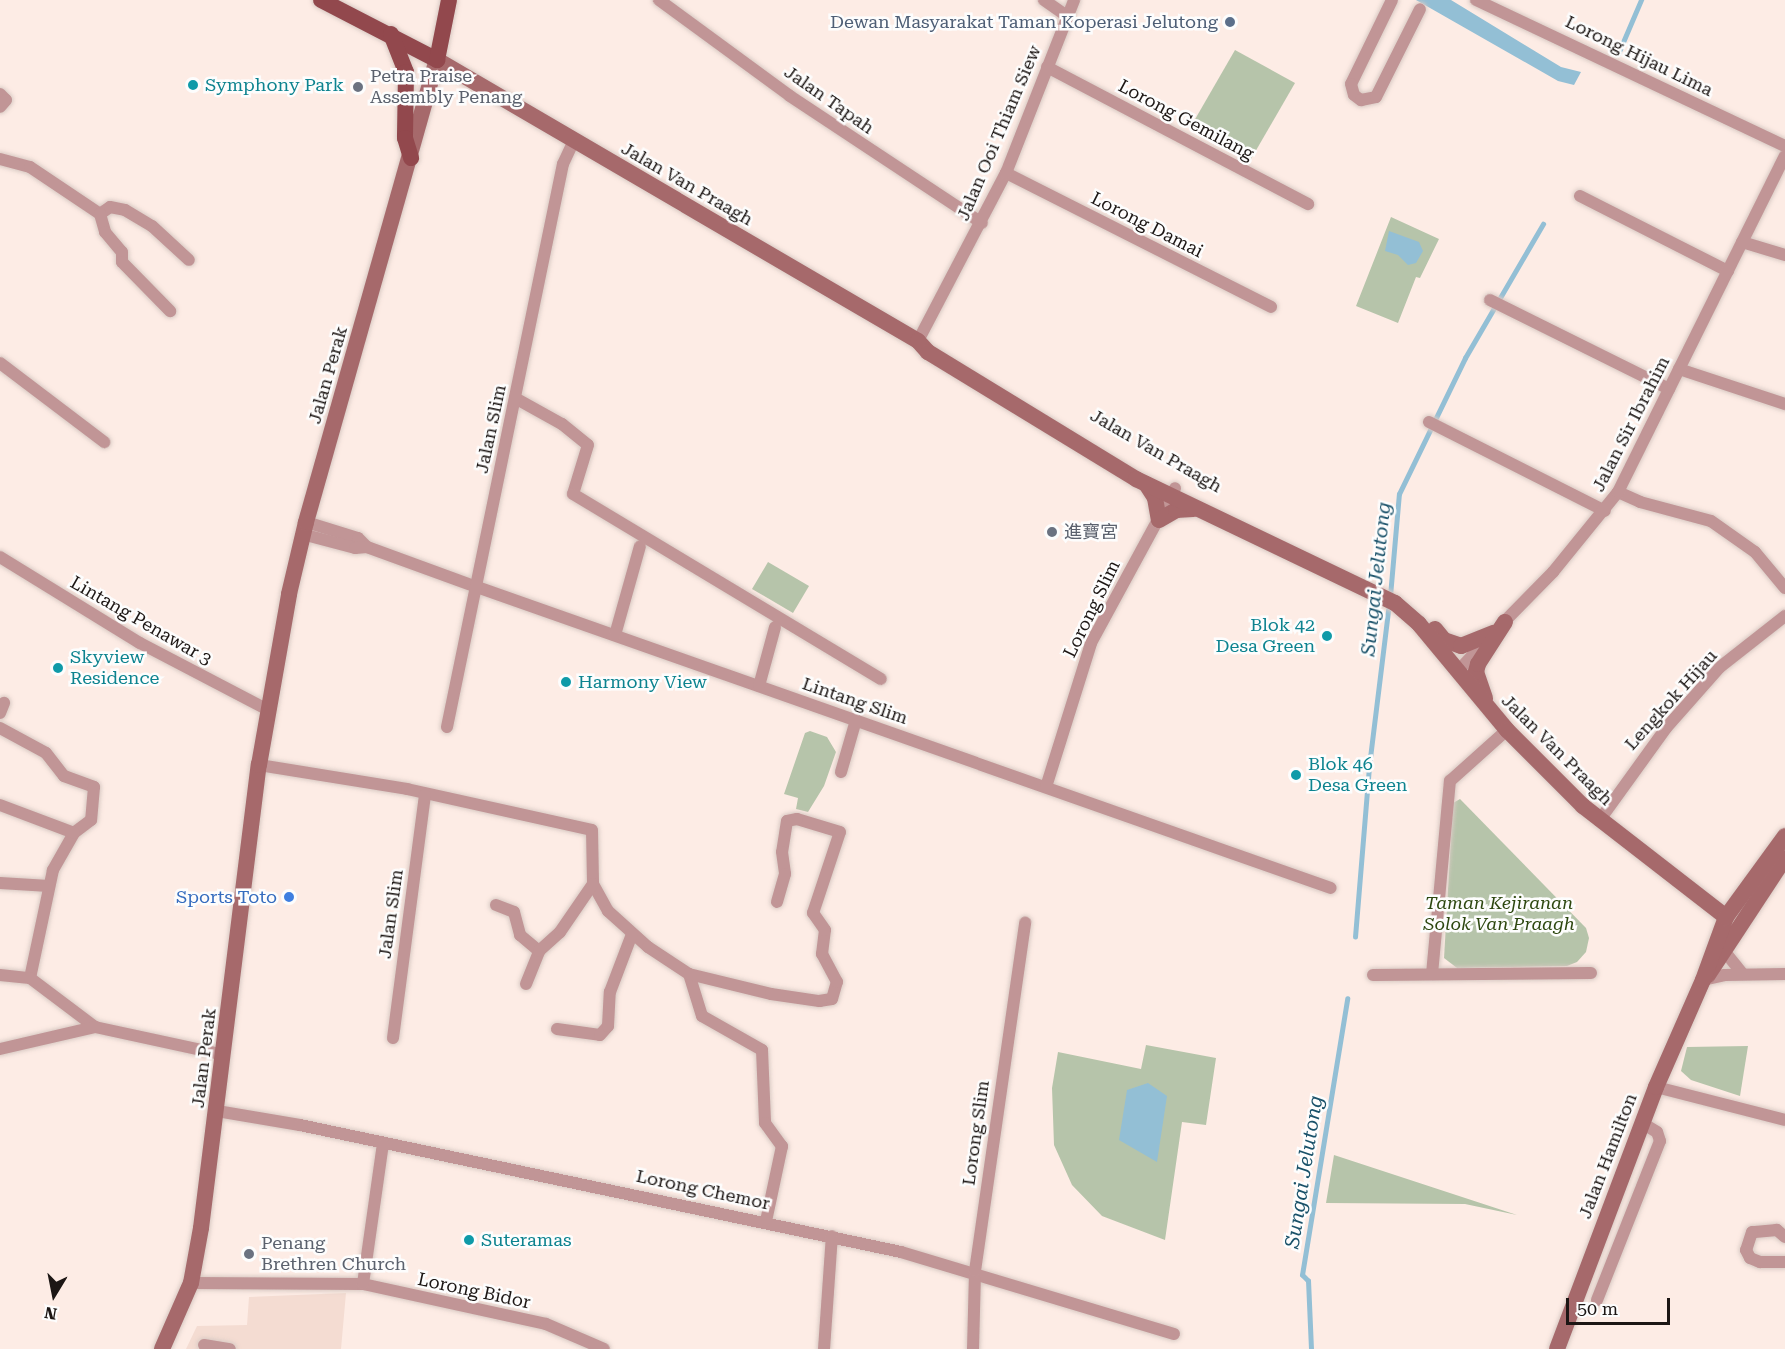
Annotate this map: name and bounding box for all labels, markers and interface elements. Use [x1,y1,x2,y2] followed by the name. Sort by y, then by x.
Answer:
[830,11,1218,33] place label: Dewan Masyarakat Taman Koperasi Jelutong
[1562,11,1716,101] street label: Lorong Hijau Lima
[1223,15,1237,29] marker: Dewan Masyarakat Taman Koperasi Jelutong
[952,42,1046,224] street label: Jalan Ooi Thiam Siew
[780,61,878,139] street label: Jalan Tapah
[370,66,522,109] place label: Petra Praise Assembly Penang
[205,74,344,96] place label: Symphony Park
[1114,75,1258,165] street label: Lorong Gemilang
[186,78,200,92] marker: Symphony Park
[351,80,365,94] marker: Petra Praise Assembly Penang
[617,138,757,230] street label: Jalan Van Praagh
[1088,188,1206,262] street label: Lorong Damai
[304,324,352,426] street label: Jalan Perak
[1588,353,1674,495] street label: Jalan Sir Ibrahim
[471,383,511,475] street label: Jalan Slim
[1086,405,1226,497] street label: Jalan Van Praagh
[1356,501,1396,657] water label: Sungai Jelutong
[1064,521,1118,543] place label: 進寶宮
[1045,525,1059,539] marker: 進寶宮
[1059,557,1125,661] street label: Lorong Slim
[66,572,216,670] street label: Lintang Penawar 3
[1216,615,1315,658] place label: Blok 42 Desa Green
[1320,629,1334,643] marker: Blok 42 Desa Green
[1620,645,1722,755] street label: Lengkok Hijau
[70,647,159,690] place label: Skyview Residence
[51,661,65,675] marker: Skyview Residence
[578,671,707,693] place label: Harmony View
[799,673,911,729] street label: Lintang Slim
[559,675,573,689] marker: Harmony View
[1497,690,1617,810] street label: Jalan Van Praagh
[1308,754,1407,796] place label: Blok 46 Desa Green
[1289,768,1303,782] marker: Blok 46 Desa Green
[374,868,408,960] street label: Jalan Slim
[176,886,277,908] place label: Sports Toto
[282,890,296,904] marker: Sports Toto
[1423,893,1575,936] park label: Taman Kejiranan Solok Van Praagh
[187,1007,221,1109] street label: Jalan Perak
[958,1079,994,1187] street label: Lorong Slim
[1574,1090,1642,1222] street label: Jalan Hamilton
[1280,1094,1328,1250] water label: Sungai Jelutong
[634,1165,772,1215] street label: Lorong Chemor
[481,1229,572,1251] place label: Suteramas
[261,1233,406,1276] place label: Penang Brethren Church
[462,1233,476,1247] marker: Suteramas
[242,1247,256,1261] marker: Penang Brethren Church
[24,1265,84,1325] north arrow
[416,1269,532,1313] street label: Lorong Bidor
[1569,1286,1672,1324] scale bar
[1577,1298,1618,1319] text: 50 m
[43,1303,59,1324] text: N

